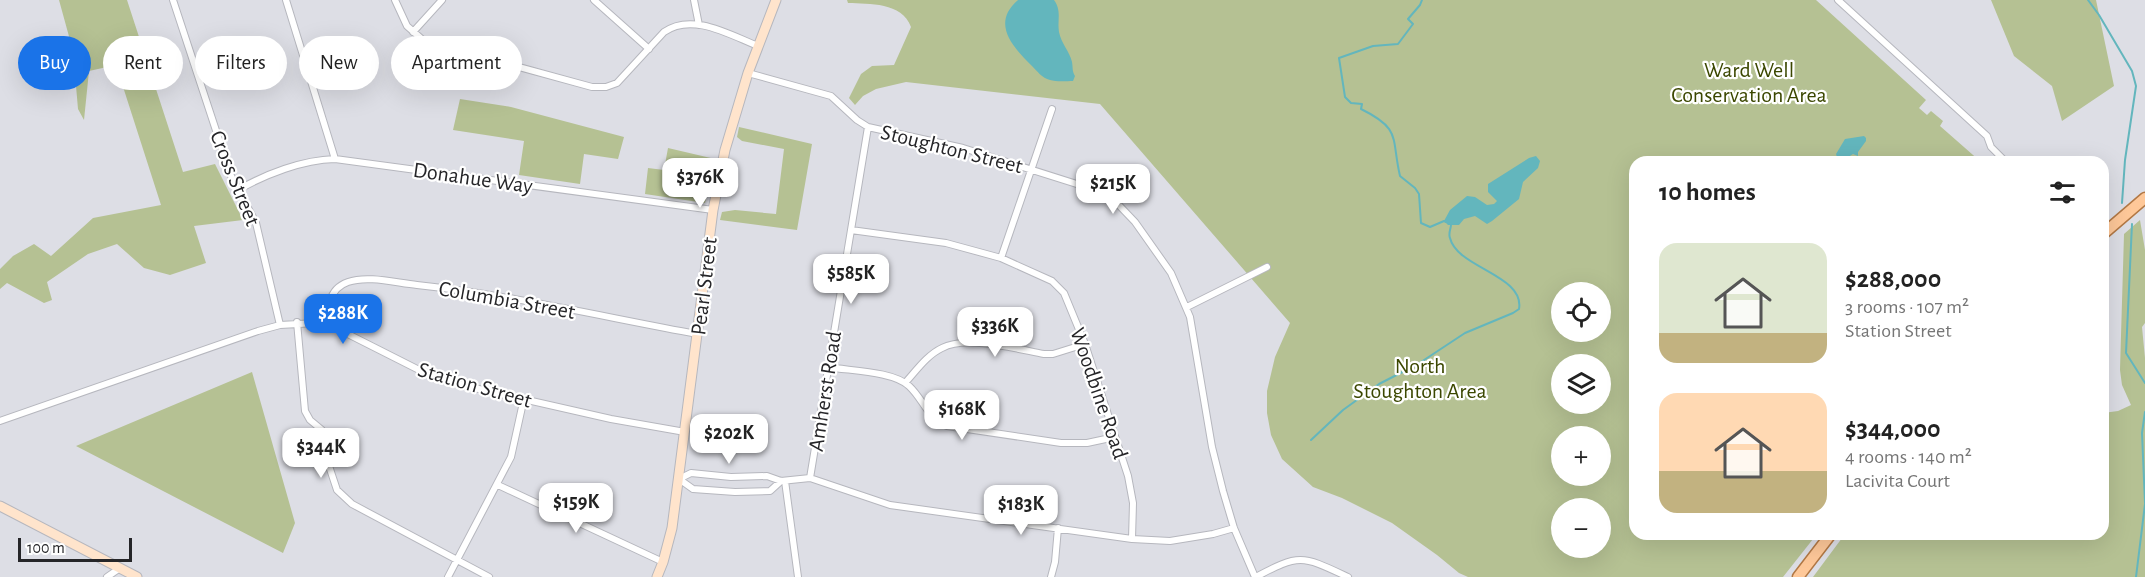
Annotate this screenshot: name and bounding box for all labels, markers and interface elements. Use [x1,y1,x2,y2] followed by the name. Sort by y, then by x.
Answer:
[18,36,91,90] chip: Buy
[103,36,183,90] chip: Rent
[195,36,287,90] chip: Filters
[299,36,379,90] chip: New
[391,36,522,90] chip: Apartment
[1671,59,1827,106] park label: Ward Well Conservation Area
[879,121,1025,177] street label: Stoughton Street
[206,128,264,229] street label: Cross Street
[658,158,742,209] pin: $376K
[412,159,535,197] street label: Donahue Way
[1071,164,1155,215] pin: $215K
[676,167,724,187] text: $376K
[1090,173,1136,193] text: $215K
[2046,176,2079,209] icon: filters
[1659,179,1756,205] text: 10 homes
[687,236,721,336] street label: Pearl Street
[809,254,893,305] pin: $585K
[827,263,875,283] text: $585K
[1845,266,1941,292] text: $288,000
[1707,267,1779,339] icon: home
[437,277,577,323] street label: Columbia Street
[1551,282,1611,558] map controls
[1551,282,1611,342] button: locate
[301,294,385,345] pin: $288K
[1845,297,1969,317] text: 3 rooms · 107 m²
[318,303,368,323] text: $288K
[953,307,1037,358] pin: $336K
[971,316,1019,336] text: $336K
[1845,321,1952,341] text: Station Street
[1066,325,1132,462] street label: Woodbine Road
[805,330,845,453] street label: Amherst Road
[1551,354,1611,414] button: layers
[1353,355,1487,402] park label: North Stoughton Area
[415,358,534,412] street label: Station Street
[920,390,1004,441] pin: $168K
[938,399,986,419] text: $168K
[687,414,771,465] pin: $202K
[1845,416,1941,442] text: $344,000
[1707,417,1779,489] icon: home
[704,423,754,443] text: $202K
[1551,426,1611,486] button: +
[279,428,363,479] pin: $344K
[296,437,346,457] text: $344K
[1845,447,1972,467] text: 4 rooms · 140 m²
[1845,471,1950,491] text: Lacivita Court
[534,483,618,534] pin: $159K
[979,485,1063,536] pin: $183K
[553,492,599,512] text: $159K
[998,494,1044,514] text: $183K
[1551,498,1611,558] button: −
[18,535,132,562] scale bar
[27,540,65,556] text: 100 m

